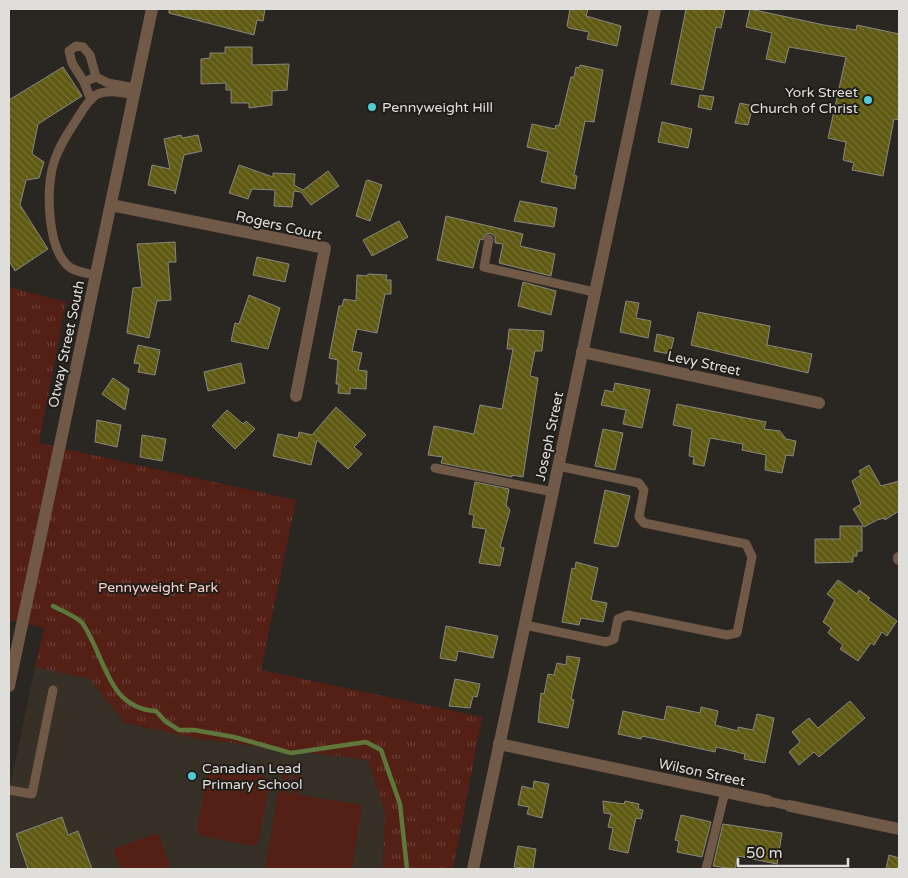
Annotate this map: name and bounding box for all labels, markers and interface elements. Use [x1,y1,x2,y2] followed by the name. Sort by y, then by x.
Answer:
[750,84,859,117] place label: York Street Church of Christ
[862,94,874,106] marker: York Street Church of Christ
[382,99,493,116] place label: Pennyweight Hill
[366,101,378,113] marker: Pennyweight Hill
[234,207,324,244] street label: Rogers Court
[45,279,88,409] street label: Otway Street South
[666,347,743,380] street label: Levy Street
[532,389,567,482] street label: Joseph Street
[98,579,218,596] park label: Pennyweight Park
[657,755,748,790] street label: Wilson Street
[202,760,303,793] place label: Canadian Lead Primary School
[186,770,198,782] marker: Canadian Lead Primary School
[738,836,848,868] scale bar
[746,844,783,862] text: 50 m

